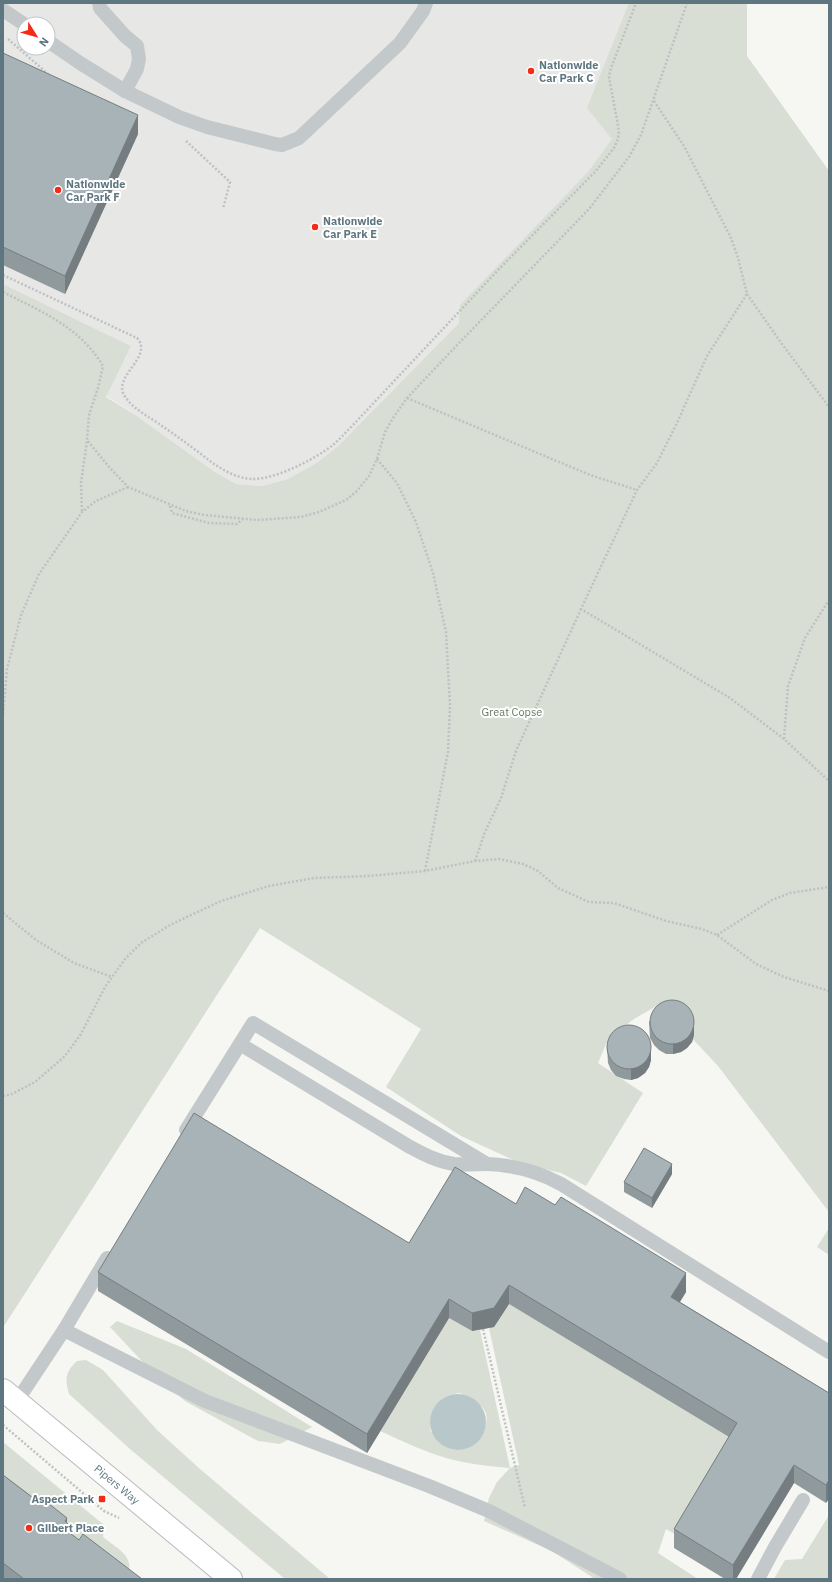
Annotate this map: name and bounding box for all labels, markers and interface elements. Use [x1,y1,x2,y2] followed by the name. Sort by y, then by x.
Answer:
[16,16,56,56] north arrow
[36,35,52,49] text: N
[539,58,598,85] place label: Nationwide Car Park C
[526,66,536,76] marker: Nationwide Car Park C
[66,177,125,204] place label: Nationwide Car Park F
[53,185,63,195] marker: Nationwide Car Park F
[323,214,382,241] place label: Nationwide Car Park E
[310,222,320,232] marker: Nationwide Car Park E
[482,705,542,719] park label: Great Copse
[91,1462,143,1508] street label: Pipers Way
[31,1492,95,1506] place label: Aspect Park
[97,1494,107,1504] marker: Aspect Park
[37,1521,104,1535] place label: Gilbert Place
[24,1523,34,1533] marker: Gilbert Place

